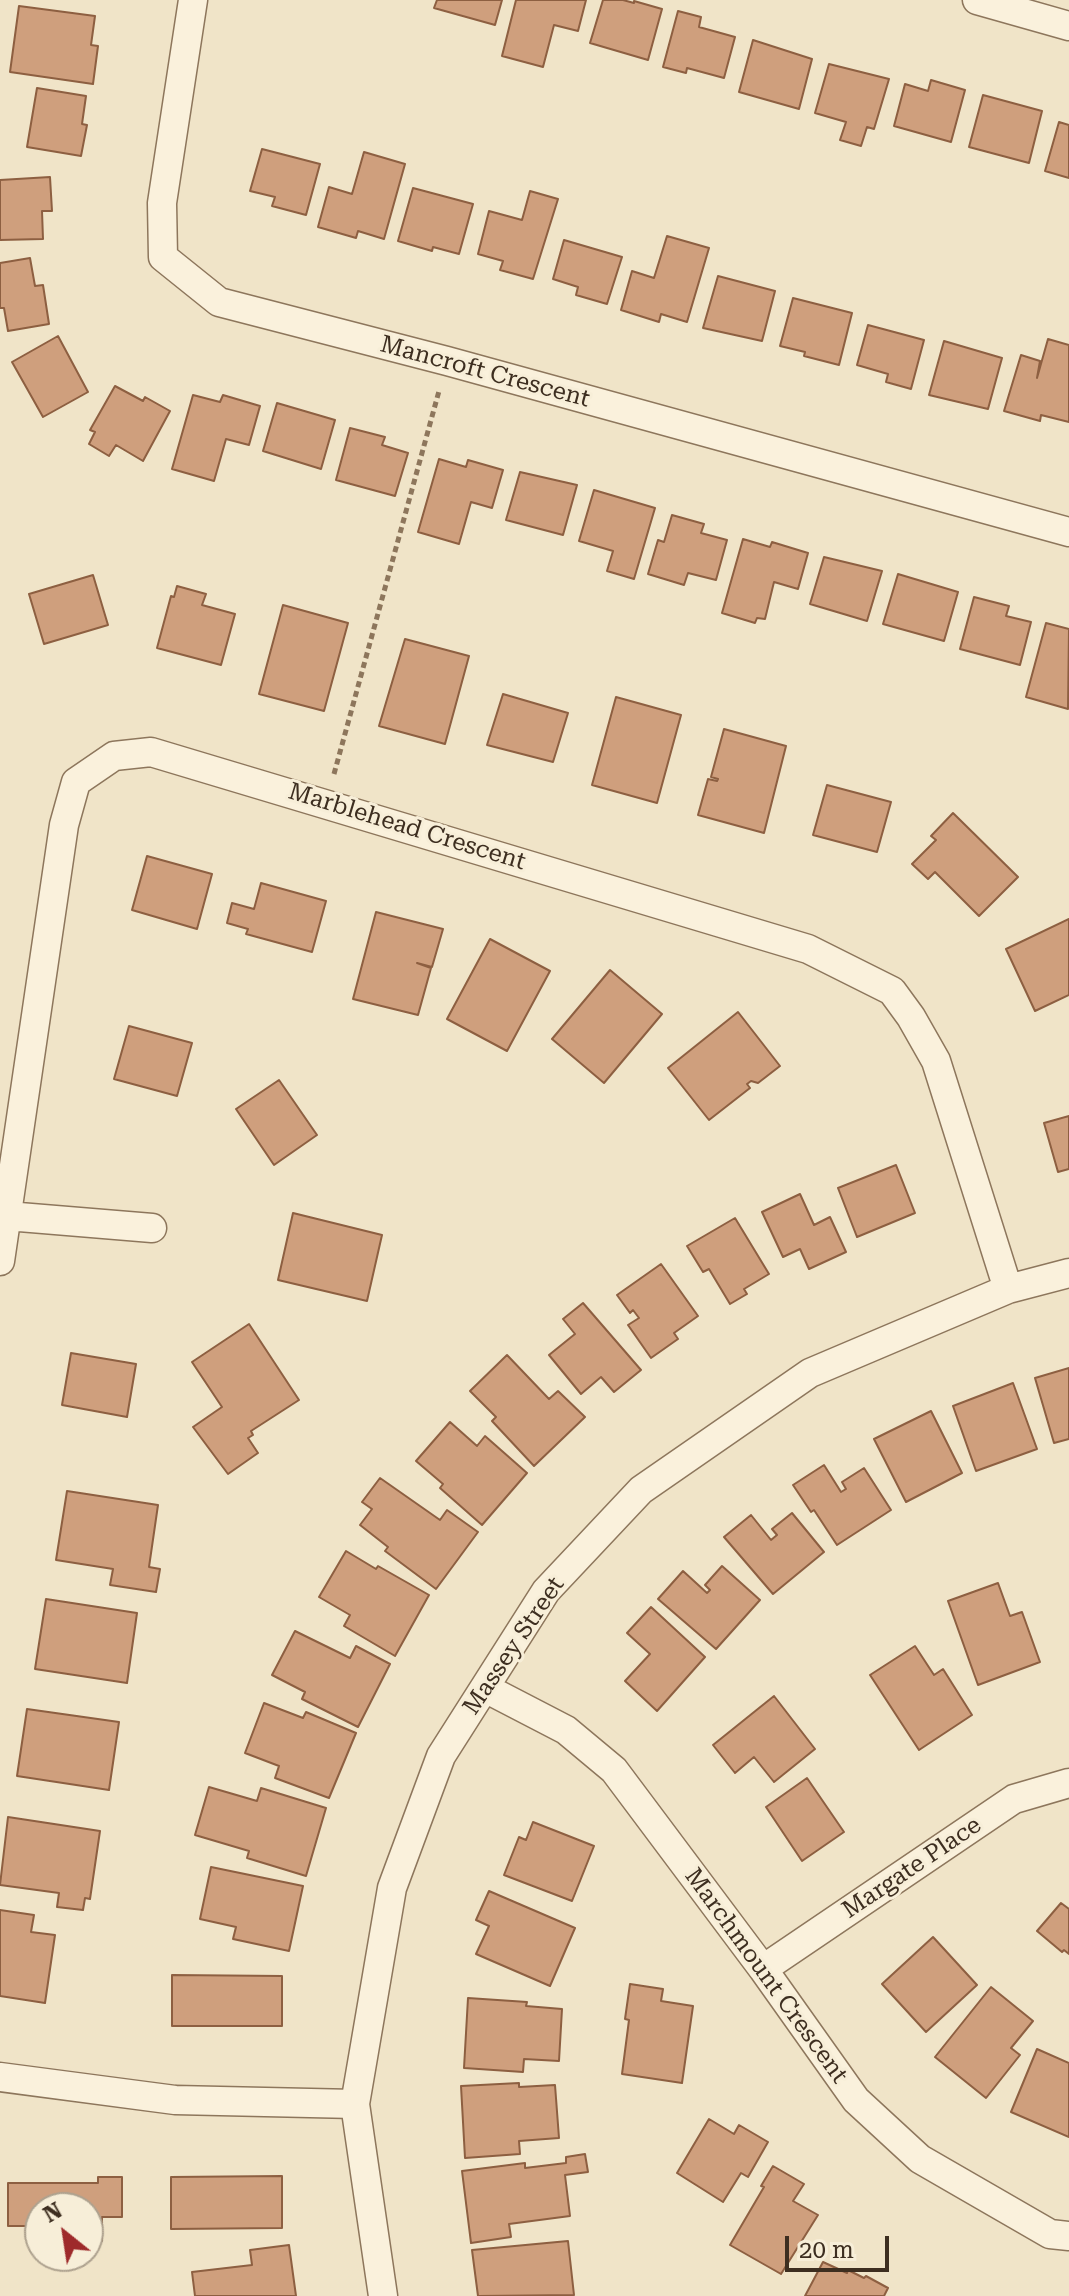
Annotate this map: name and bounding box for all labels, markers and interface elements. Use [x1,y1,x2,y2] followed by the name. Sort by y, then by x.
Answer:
[377,330,593,414] street label: Mancroft Crescent
[285,777,529,877] street label: Marblehead Crescent
[457,1572,571,1720] street label: Massey Street
[837,1811,987,1925] street label: Margate Place
[678,1863,854,2089] street label: Marchmount Crescent
[24,2192,104,2272] north arrow
[39,2197,66,2228] text: N
[789,2220,893,2270] scale bar
[799,2236,854,2264] text: 20 m

